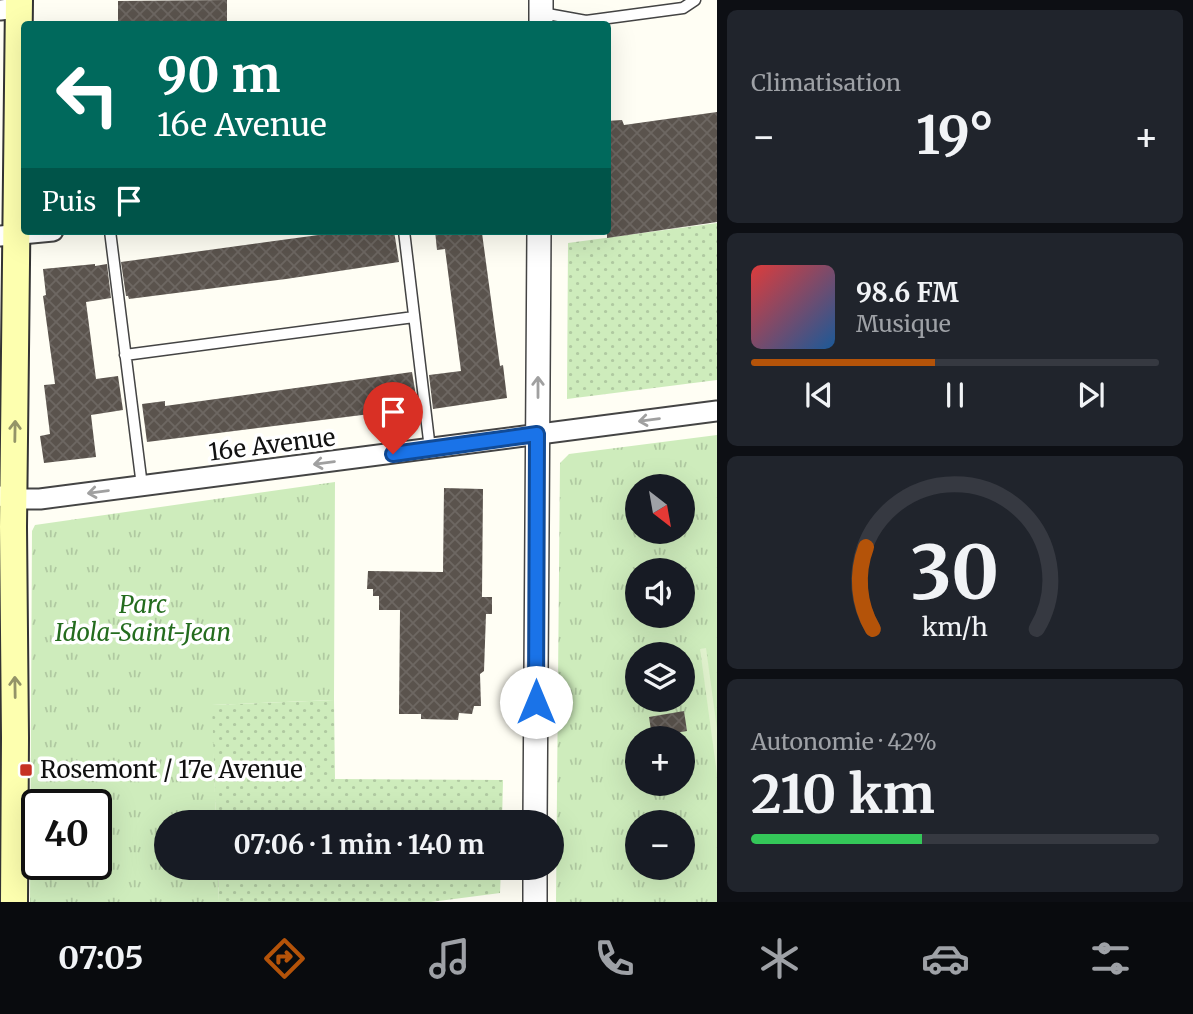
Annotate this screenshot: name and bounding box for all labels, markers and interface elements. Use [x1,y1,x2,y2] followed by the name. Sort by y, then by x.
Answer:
[157,44,281,105] text: 90 m
[42,49,133,140] icon: left
[751,68,901,97] text: Climatisation
[916,103,994,168] text: 19°
[157,105,327,145] text: 16e Avenue
[751,113,776,160] text: −
[1134,113,1159,160] text: +
[110,182,148,220] icon: arrive
[42,185,96,218] text: Puis
[856,276,959,309] text: 98.6 FM
[856,309,951,338] text: Musique
[531,376,544,399] one-way arrow
[800,376,838,414] icon: previous
[936,376,974,414] icon: pause
[1072,376,1110,414] icon: next
[363,382,423,454] pin
[374,393,412,431] icon: arrive
[638,413,661,426] one-way arrow
[8,419,21,442] one-way arrow
[207,421,337,468] street label: 16e Avenue
[313,456,336,469] one-way arrow
[625,474,695,544] north arrow
[625,474,695,880] map controls
[87,485,110,498] one-way arrow
[910,527,1000,619] text: 30
[625,558,695,628] button: sound
[55,589,231,648] park label: Parc Idola-Saint-Jean
[922,610,988,642] text: km/h
[625,642,695,712] button: layers
[499,665,573,739] position arrow
[8,676,22,699] one-way arrow
[625,726,695,796] button: +
[751,727,937,756] text: Autonomie · 42%
[40,754,303,785] place label: Rosemont / 17e Avenue
[18,762,34,778] marker: Rosemont / 17e Avenue
[751,762,935,827] text: 210 km
[21,789,112,880] speed limit sign: 40
[625,810,695,880] button: −
[233,828,485,861] text: 07:06 · 1 min · 140 m
[260,934,309,983] icon: directions
[425,934,474,983] icon: music
[590,934,639,983] icon: phone
[755,934,804,983] icon: climate
[921,934,970,983] icon: car
[1086,934,1135,983] icon: filters
[58,938,143,978] text: 07:05

